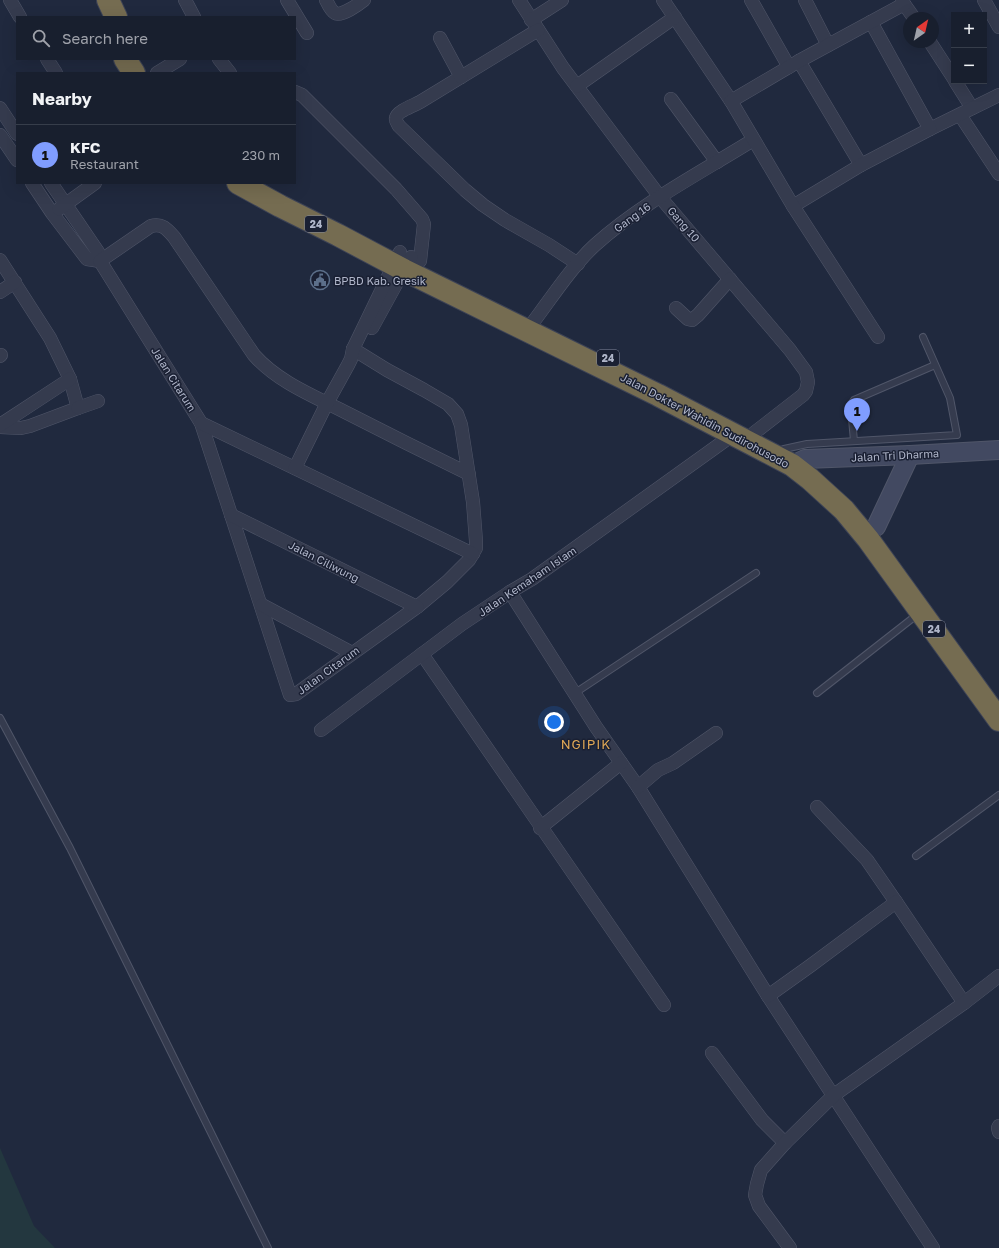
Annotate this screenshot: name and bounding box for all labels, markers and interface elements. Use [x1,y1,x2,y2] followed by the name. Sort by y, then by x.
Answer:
[903,12,939,48] north arrow
[951,12,987,84] map controls
[951,12,987,48] button: +
[16,16,296,60] search box
[30,27,52,49] icon: search
[62,29,148,47] text: Search here
[951,48,987,84] button: −
[32,88,92,109] text: Nearby
[70,138,100,156] text: KFC
[42,147,48,163] text: 1
[242,147,280,163] text: 230 m
[70,156,139,172] text: Restaurant
[611,199,653,235] street label: Gang 16
[665,204,703,244] street label: Gang 10
[305,216,327,232] road number: 24
[309,269,331,291] public building icon: BPBD Kab. Gresik
[334,274,426,287] place label: BPBD Kab. Gresik
[149,344,199,414] street label: Jalan Citarum
[597,350,619,366] road number: 24
[619,370,792,470] street label: Jalan Dokter Wahidin Sudirohusodo
[844,398,870,431] pin: 1
[851,446,939,464] street label: Jalan Tri Dharma
[286,538,362,584] street label: Jalan Ciliwung
[475,543,579,619] street label: Jalan Kemaham Islam
[923,621,945,637] road number: 24
[295,643,361,697] street label: Jalan Citarum
[544,712,564,732] your location
[561,736,611,752] district label: NGIPIK

